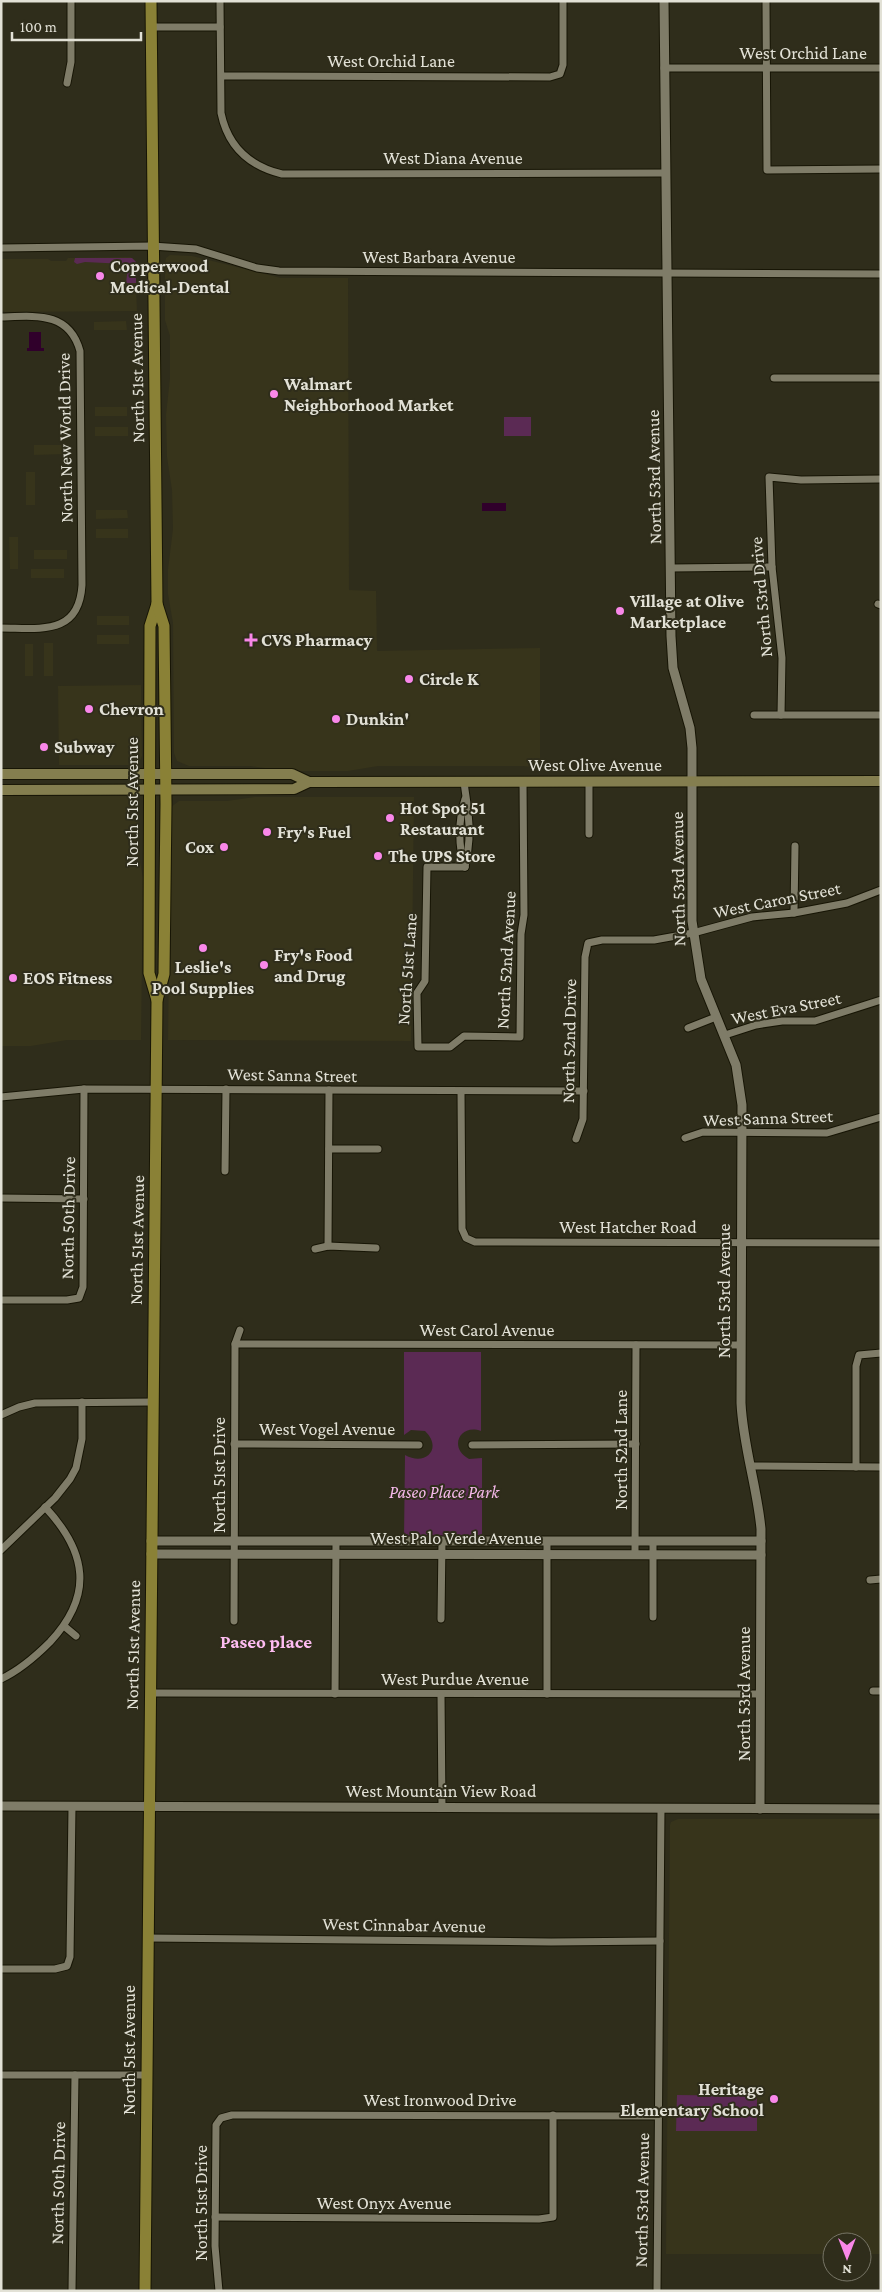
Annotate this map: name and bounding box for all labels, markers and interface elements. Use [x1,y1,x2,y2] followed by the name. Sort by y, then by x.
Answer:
[12,10,141,42] scale bar
[20,19,57,35] text: 100 m
[739,43,867,63] street label: West Orchid Lane
[327,51,455,71] street label: West Orchid Lane
[383,148,523,168] street label: West Diana Avenue
[363,247,516,267] street label: West Barbara Avenue
[110,256,230,297] place label: Copperwood Medical-Dental
[94,270,106,282] marker: Copperwood Medical-Dental
[126,313,148,443] street label: North 51st Avenue
[54,353,76,523] street label: North New World Drive
[283,374,454,415] place label: Walmart Neighborhood Market
[268,388,280,400] marker: Walmart Neighborhood Market
[643,409,665,545] street label: North 53rd Avenue
[746,536,776,658] street label: North 53rd Drive
[629,591,744,632] place label: Village at Olive Marketplace
[614,605,626,617] marker: Village at Olive Marketplace
[261,630,372,650] place label: CVS Pharmacy
[245,634,257,646] marker: CVS Pharmacy
[419,669,479,689] place label: Circle K
[403,673,415,685] marker: Circle K
[99,699,164,719] place label: Chevron
[83,703,95,715] marker: Chevron
[346,709,409,729] place label: Dunkin'
[330,713,342,725] marker: Dunkin'
[54,737,115,757] place label: Subway
[122,737,142,867] street label: North 51st Avenue
[38,741,50,753] marker: Subway
[528,755,662,775] street label: West Olive Avenue
[400,798,486,839] place label: Hot Spot 51 Restaurant
[667,811,689,947] street label: North 53rd Avenue
[384,812,396,824] marker: Hot Spot 51 Restaurant
[277,822,351,842] place label: Fry's Fuel
[261,826,273,838] marker: Fry's Fuel
[185,837,215,857] place label: Cox
[218,841,230,853] marker: Cox
[388,846,495,866] place label: The UPS Store
[372,850,384,862] marker: The UPS Store
[712,878,843,922] street label: West Caron Street
[492,890,520,1030] street label: North 52nd Avenue
[393,912,421,1025] street label: North 51st Lane
[197,942,209,954] marker: Leslie's Pool Supplies
[274,945,353,986] place label: Fry's Food and Drug
[152,957,254,998] place label: Leslie's Pool Supplies
[258,959,270,971] marker: Fry's Food and Drug
[23,968,112,988] place label: EOS Fitness
[7,972,19,984] marker: EOS Fitness
[558,979,580,1103] street label: North 52nd Drive
[729,987,844,1028] street label: West Eva Street
[227,1064,358,1086] street label: West Sanna Street
[703,1106,834,1130] street label: West Sanna Street
[57,1156,79,1280] street label: North 50th Drive
[126,1175,148,1305] street label: North 51st Avenue
[559,1217,697,1237] street label: West Hatcher Road
[714,1224,734,1358] street label: North 53rd Avenue
[420,1320,555,1340] street label: West Carol Avenue
[611,1390,631,1510] street label: North 52nd Lane
[209,1417,229,1533] street label: North 51st Drive
[259,1419,395,1439] street label: West Vogel Avenue
[389,1482,500,1502] park label: Paseo Place Park
[370,1528,542,1548] street label: West Palo Verde Avenue
[122,1580,144,1710] street label: North 51st Avenue
[734,1627,754,1761] street label: North 53rd Avenue
[220,1631,312,1652] district label: Paseo place
[381,1669,529,1689] street label: West Purdue Avenue
[346,1781,537,1801] street label: West Mountain View Road
[322,1914,486,1936] street label: West Cinnabar Avenue
[119,1985,139,2115] street label: North 51st Avenue
[620,2079,764,2120] place label: Heritage Elementary School
[363,2090,517,2110] street label: West Ironwood Drive
[768,2093,780,2105] marker: Heritage Elementary School
[47,2121,69,2245] street label: North 50th Drive
[631,2132,653,2268] street label: North 53rd Avenue
[191,2145,211,2261] street label: North 51st Drive
[317,2193,451,2213] street label: West Onyx Avenue
[822,2232,872,2282] north arrow
[842,2262,852,2278] text: N

